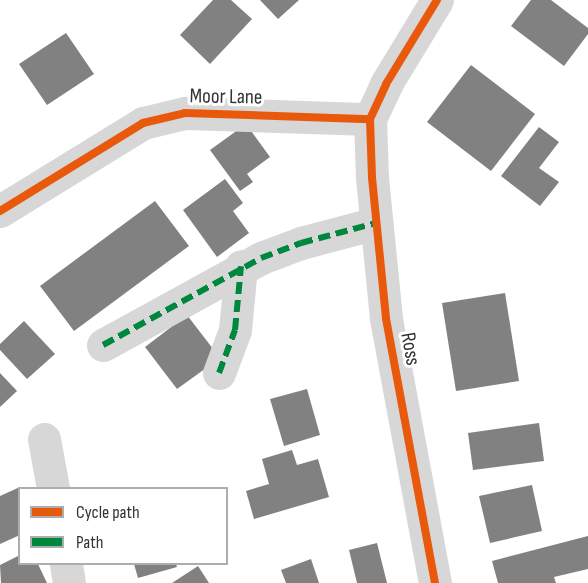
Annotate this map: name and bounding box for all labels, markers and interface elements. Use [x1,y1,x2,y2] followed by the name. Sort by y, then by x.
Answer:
[190,84,262,110] street label: Moor Lane
[395,331,425,367] street label: Ross
[18,487,228,565] legend
[76,502,140,523] text: Cycle path
[76,532,104,553] text: Path

